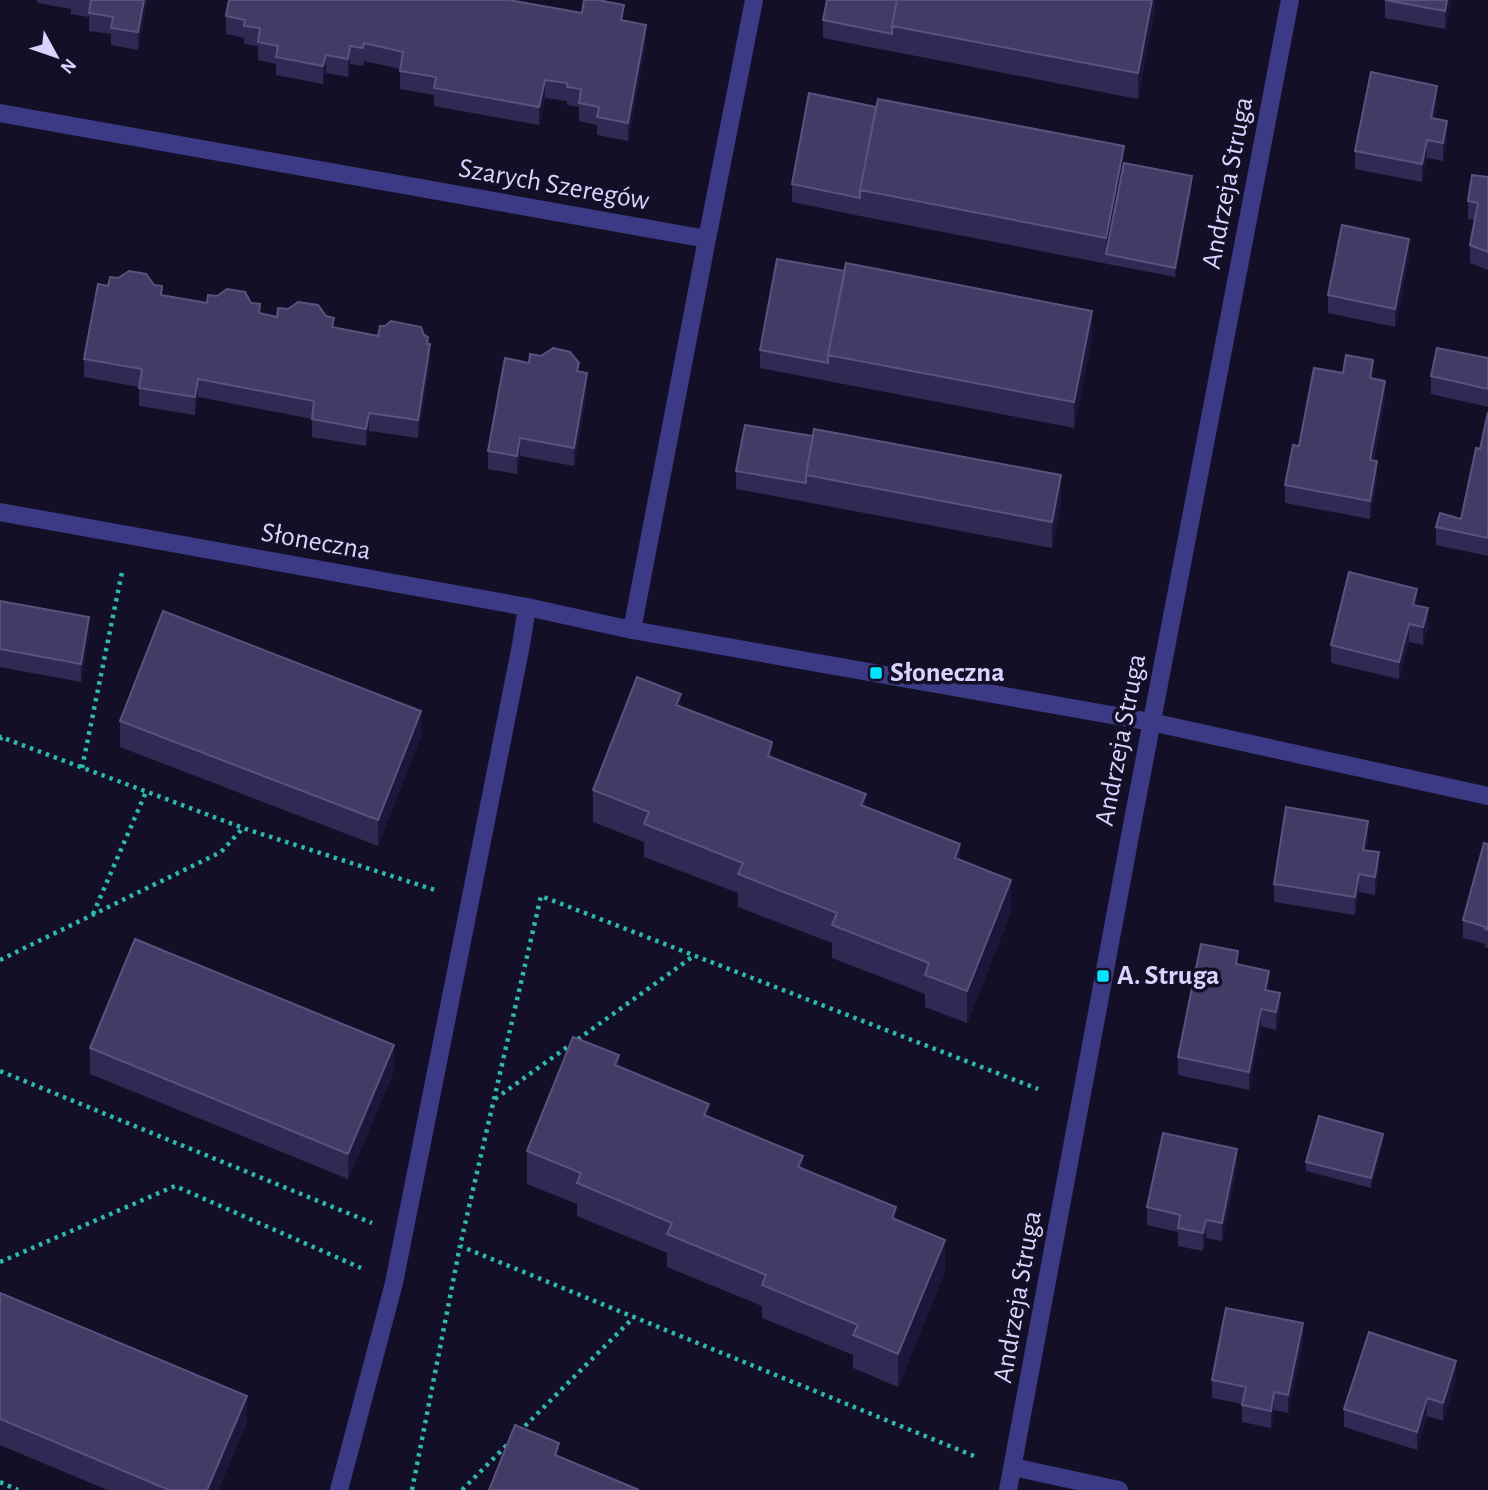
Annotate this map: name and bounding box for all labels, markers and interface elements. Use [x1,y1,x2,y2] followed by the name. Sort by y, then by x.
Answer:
[21,21,91,91] north arrow
[56,55,79,77] text: N
[1198,95,1258,271] street label: Andrzeja Struga
[456,154,652,216] street label: Szarych Szeregów
[259,519,373,565] street label: Słoneczna
[1091,652,1151,828] street label: Andrzeja Struga
[890,659,1005,687] place label: Słoneczna
[868,665,884,681] marker: Słoneczna
[1117,962,1220,990] place label: A. Struga
[1095,968,1111,984] marker: A. Struga
[989,1209,1047,1385] street label: Andrzeja Struga

